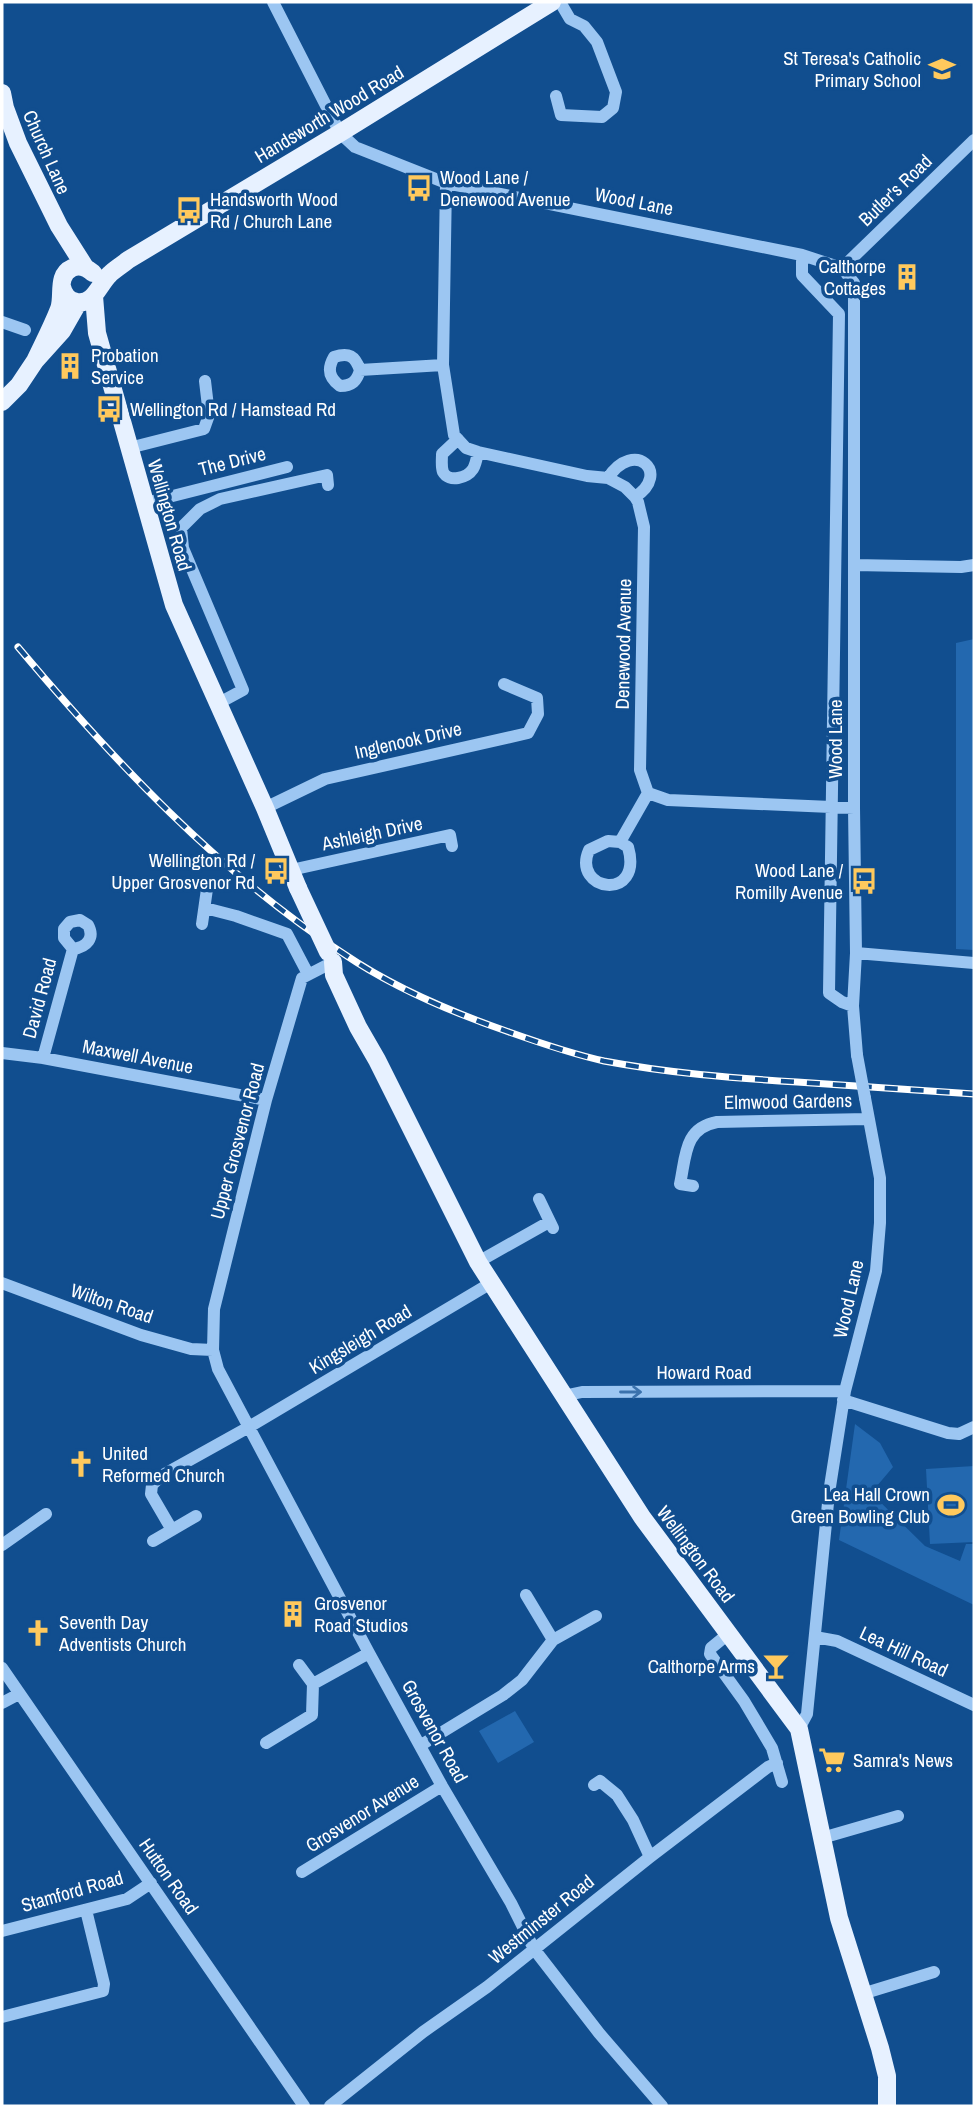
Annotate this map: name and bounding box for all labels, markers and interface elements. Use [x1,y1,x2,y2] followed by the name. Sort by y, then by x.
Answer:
[783,45,921,93] place label: St Teresa's Catholic Primary School
[927,54,957,84] school or university icon: St Teresa's Catholic Primary School
[250,59,408,169] street label: Handsworth Wood Road
[17,106,77,198] street label: Church Lane
[853,148,937,232] street label: Butler's Road
[440,164,571,212] place label: Wood Lane / Denewood Avenue
[404,173,434,203] bus stop icon: Wood Lane / Denewood Avenue
[593,181,675,221] street label: Wood Lane
[210,186,338,234] place label: Handsworth Wood Rd / Church Lane
[174,195,204,225] bus stop icon: Handsworth Wood Rd / Church Lane
[818,253,886,301] place label: Calthorpe Cottages
[892,262,922,292] building icon: Calthorpe Cottages
[91,342,159,390] place label: Probation Service
[55,351,85,381] building icon: Probation Service
[94,394,124,424] bus stop icon: Wellington Rd / Hamstead Rd
[130,396,336,422] place label: Wellington Rd / Hamstead Rd
[196,440,268,482] street label: The Drive
[142,456,198,574] street label: Wellington Road
[609,579,637,709] street label: Denewood Avenue
[822,699,848,779] street label: Wood Lane
[352,715,464,765] street label: Inglenook Drive
[318,810,425,857] street label: Ashleigh Drive
[111,847,256,895] place label: Wellington Rd / Upper Grosvenor Rd
[261,856,291,886] bus stop icon: Wellington Rd / Upper Grosvenor Rd
[735,857,844,905] place label: Wood Lane / Romilly Avenue
[849,866,879,896] bus stop icon: Wood Lane / Romilly Avenue
[16,955,62,1041] street label: David Road
[80,1033,196,1079] street label: Maxwell Avenue
[204,1060,270,1222] street label: Upper Grosvenor Road
[724,1087,853,1115] street label: Elmwood Gardens
[826,1257,870,1341] street label: Wood Lane
[67,1277,157,1329] street label: Wilton Road
[304,1298,416,1380] street label: Kingsleigh Road
[656,1359,752,1385] street label: Howard Road
[619,1385,642,1399] one-way arrow
[102,1440,225,1488] place label: United Reformed Church
[66,1449,96,1479] church icon: United Reformed Church
[791,1481,930,1529] place label: Lea Hall Crown Green Bowling Club
[936,1490,966,1520] sports icon: Lea Hall Crown Green Bowling Club
[651,1500,741,1608] street label: Wellington Road
[314,1590,409,1638] place label: Grosvenor Road Studios
[278,1599,308,1629] building icon: Grosvenor Road Studios
[58,1609,186,1657] place label: Seventh Day Adventists Church
[23,1618,53,1648] church icon: Seventh Day Adventists Church
[856,1619,952,1683] street label: Lea Hill Road
[761,1651,791,1681] bar icon: Calthorpe Arms
[648,1653,755,1679] place label: Calthorpe Arms
[396,1675,474,1787] street label: Grosvenor Road
[817,1745,847,1775] supermarket icon: Samra's News
[853,1747,953,1773] place label: Samra's News
[300,1768,424,1858] street label: Grosvenor Avenue
[133,1833,205,1919] street label: Hutton Road
[18,1864,126,1918] street label: Stamford Road
[483,1868,599,1970] street label: Westminster Road

